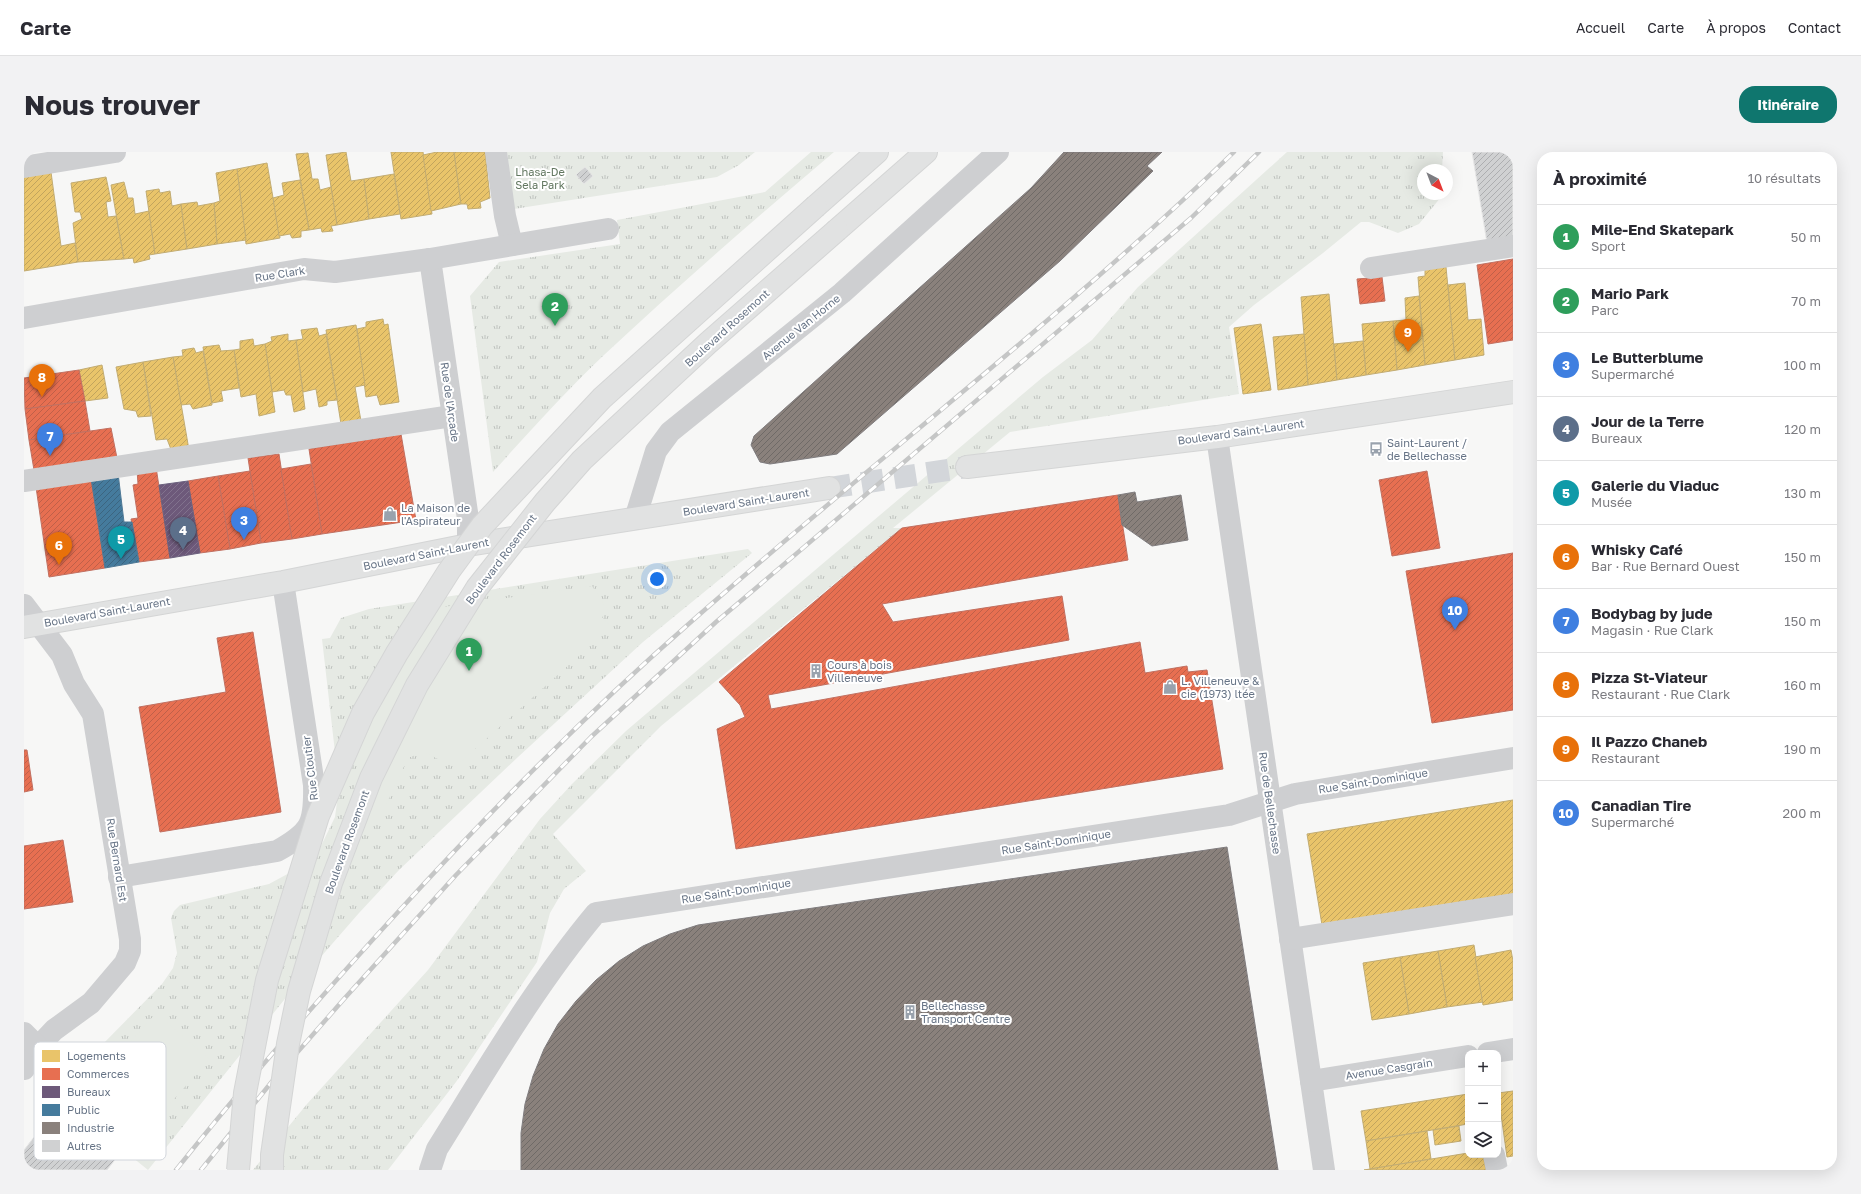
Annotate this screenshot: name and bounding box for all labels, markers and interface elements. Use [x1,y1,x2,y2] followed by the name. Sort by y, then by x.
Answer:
[20,16,71,39] text: Carte
[1576,19,1625,36] text: Accueil
[1647,19,1684,36] text: Carte
[1706,19,1766,36] text: À propos
[1788,19,1841,36] text: Contact
[1739,86,1837,123] button: Itinéraire
[24,88,200,121] text: Nous trouver
[1417,164,1453,200] north arrow
[515,165,565,191] park label: Lhasa-De Sela Park
[1553,168,1647,189] text: À proximité
[1748,170,1821,186] text: 10 résultats
[1591,220,1734,238] text: Mile-End Skatepark
[1563,229,1569,245] text: 1
[1791,229,1821,245] text: 50 m
[1591,238,1626,254] text: Sport
[254,263,306,284] street label: Rue Clark
[1591,284,1669,302] text: Mario Park
[682,286,772,369] street label: Boulevard Rosemont
[759,291,842,362] street label: Avenue Van Horne
[542,293,568,326] pin: 2
[1562,293,1570,309] text: 2
[1791,293,1821,309] text: 70 m
[1591,302,1619,318] text: Parc
[1395,319,1421,352] pin: 9
[1591,348,1703,366] text: Le Butterblume
[1562,357,1570,373] text: 3
[1784,357,1821,373] text: 100 m
[438,361,463,443] street label: Rue de l'Arcade
[29,364,55,397] pin: 8
[1591,366,1674,382] text: Supermarché
[1591,412,1704,430] text: Jour de la Terre
[1177,416,1305,447] street label: Boulevard Saint-Laurent
[1562,421,1570,437] text: 4
[1784,421,1821,437] text: 120 m
[37,423,63,456] pin: 7
[1591,430,1642,446] text: Bureaux
[1387,436,1467,462] place label: Saint-Laurent / de Bellechasse
[1368,441,1384,457] bus stop icon: Saint-Laurent / de Bellechasse
[1591,476,1719,494] text: Galerie du Viaduc
[682,485,810,518] street label: Boulevard Saint-Laurent
[1562,485,1570,501] text: 5
[1784,485,1821,501] text: 130 m
[1591,494,1632,510] text: Musée
[401,501,470,527] place label: La Maison de l'Aspirateur
[382,506,398,522] shop icon: La Maison de l'Aspirateur
[231,507,257,540] pin: 3
[462,511,539,606] street label: Boulevard Rosemont
[170,517,196,550] pin: 4
[108,526,134,559] pin: 5
[46,532,72,565] pin: 6
[362,535,490,572] street label: Boulevard Saint-Laurent
[1591,540,1683,558] text: Whisky Café
[1562,549,1570,565] text: 6
[1784,549,1821,565] text: 150 m
[1591,558,1740,574] text: Bar · Rue Bernard Ouest
[647,569,667,589] your location
[43,594,171,629] street label: Boulevard Saint-Laurent
[1442,597,1468,630] pin: 10
[1591,604,1713,622] text: Bodybag by jude
[1562,613,1570,629] text: 7
[1784,613,1821,629] text: 150 m
[1591,622,1714,638] text: Magasin · Rue Clark
[456,638,482,671] pin: 1
[827,658,892,684] place label: Cours à bois Villeneuve
[808,663,824,679] building icon: Cours à bois Villeneuve
[1591,668,1708,686] text: Pizza St-Viateur
[1181,674,1260,700] place label: L. Villeneuve & cie (1973) ltée
[1562,677,1570,693] text: 8
[1784,677,1821,693] text: 160 m
[1162,679,1178,695] shop icon: L. Villeneuve & cie (1973) ltée
[1591,686,1730,702] text: Restaurant · Rue Clark
[1591,732,1707,750] text: Il Pazzo Chaneb
[299,734,320,801] street label: Rue Cloutier
[1562,741,1570,757] text: 9
[1784,741,1821,757] text: 190 m
[1591,750,1660,766] text: Restaurant
[1257,751,1284,855] street label: Rue de Bellechasse
[1317,765,1429,796] street label: Rue Saint-Dominique
[322,788,371,896] street label: Boulevard Rosemont
[1591,796,1691,814] text: Canadian Tire
[1558,805,1574,821] text: 10
[1783,805,1821,821] text: 200 m
[1591,814,1674,830] text: Supermarché
[104,817,131,903] street label: Rue Bernard Est
[1000,826,1112,857] street label: Rue Saint-Dominique
[680,875,792,906] street label: Rue Saint-Dominique
[921,999,1010,1025] place label: Bellechasse Transport Centre
[902,1004,918,1020] building icon: Bellechasse Transport Centre
[34,1042,166,1160] legend
[67,1049,126,1062] text: Logements
[1465,1050,1501,1158] map controls
[1465,1050,1501,1086] button: +
[1344,1055,1433,1082] street label: Avenue Casgrain
[67,1067,129,1080] text: Commerces
[67,1085,111,1098] text: Bureaux
[1465,1086,1501,1122] button: −
[67,1103,100,1116] text: Public
[67,1121,115,1134] text: Industrie
[1465,1122,1501,1158] button: layers
[67,1139,102,1152] text: Autres

